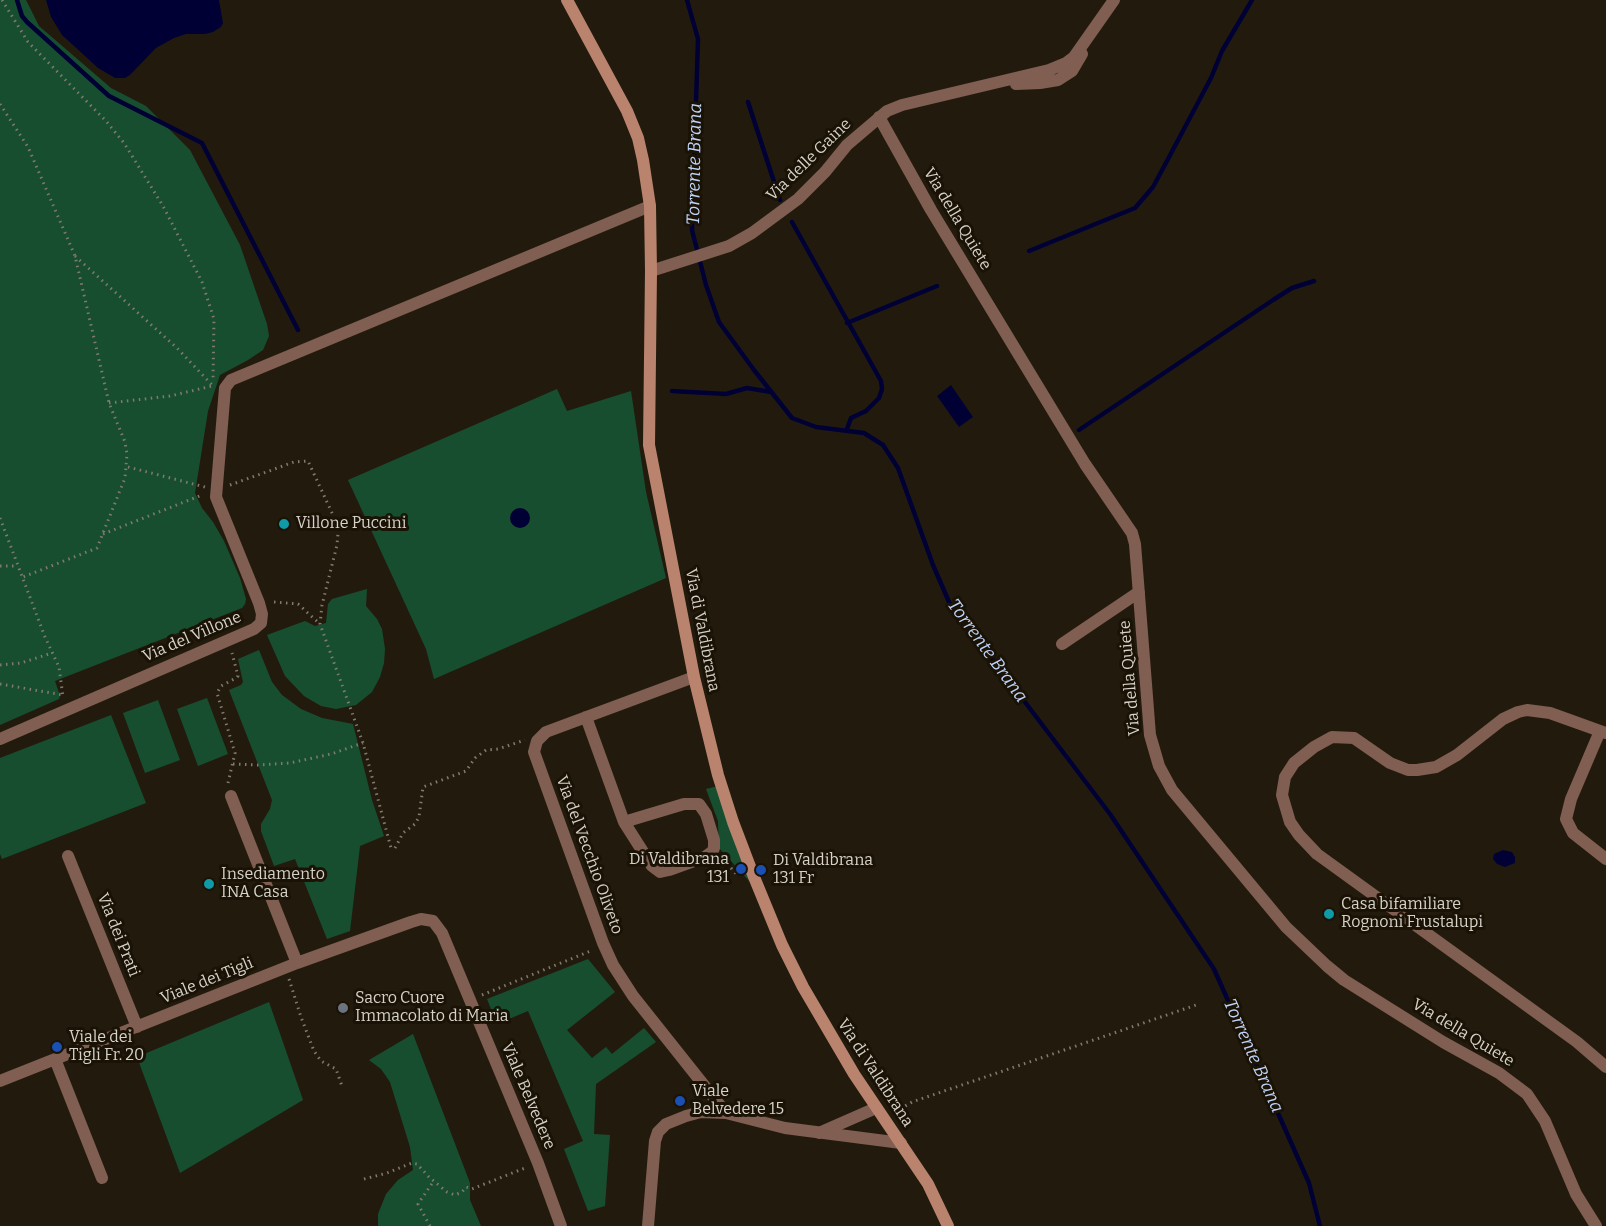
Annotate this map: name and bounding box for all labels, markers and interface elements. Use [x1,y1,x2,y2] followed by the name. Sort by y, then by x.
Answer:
[683,103,707,225] water label: Torrente Brana
[763,115,855,205] street label: Via delle Gaine
[919,164,995,274] street label: Via della Quiete
[296,514,406,534] place label: Villone Puccini
[277,517,291,531] marker: Villone Puccini
[681,567,723,693] street label: Via di Valdibrana
[942,595,1032,707] water label: Torrente Brana
[140,608,244,666] street label: Via del Villone
[1115,620,1145,736] street label: Via della Quiete
[551,773,627,937] street label: Via del Vecchio Oliveto
[629,850,729,888] place label: Di Valdibrana 131
[773,851,873,889] place label: Di Valdibrana 131 Fr
[734,862,748,876] marker: Di Valdibrana 131
[754,863,768,877] marker: Di Valdibrana 131 Fr
[221,865,325,903] place label: Insediamento INA Casa
[202,877,216,891] marker: Insediamento INA Casa
[93,890,143,980] street label: Via dei Prati
[1341,895,1483,933] place label: Casa bifamiliare Rognoni Frustalupi
[1322,907,1336,921] marker: Casa bifamiliare Rognoni Frustalupi
[158,954,256,1008] street label: Viale dei Tigli
[355,989,509,1027] place label: Sacro Cuore Immacolato di Maria
[1408,995,1518,1071] street label: Via della Quiete
[1218,996,1288,1116] water label: Torrente Brana
[336,1001,350,1015] marker: Sacro Cuore Immacolato di Maria
[833,1015,917,1131] street label: Via di Valdibrana
[69,1028,144,1066] place label: Viale dei Tigli Fr. 20
[50,1040,64,1054] marker: Viale dei Tigli Fr. 20
[497,1040,559,1152] street label: Viale Belvedere
[692,1082,784,1120] place label: Viale Belvedere 15
[673,1094,687,1108] marker: Viale Belvedere 15

